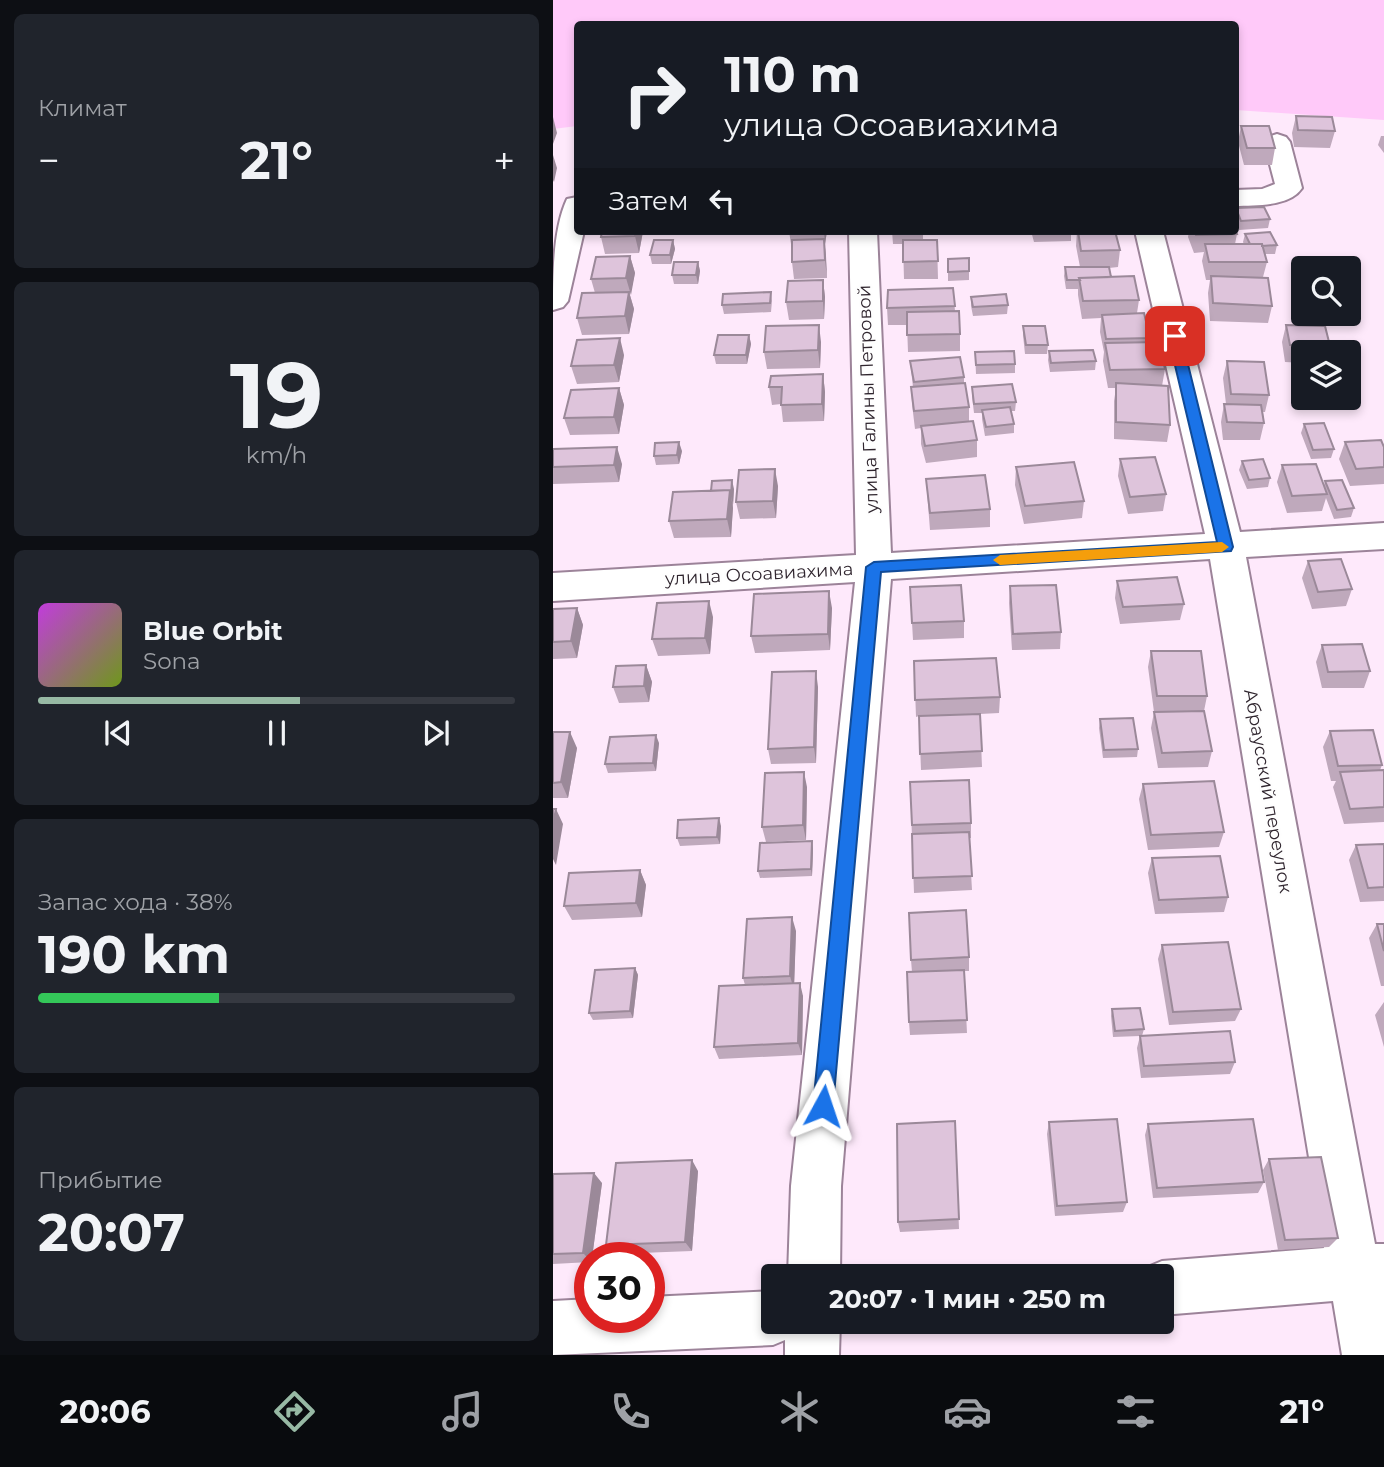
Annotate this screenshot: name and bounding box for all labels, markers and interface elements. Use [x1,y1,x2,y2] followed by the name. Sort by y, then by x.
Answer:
[724,45,861,104] text: 110 m
[609,49,700,140] icon: right
[38,94,127,122] text: Климат
[724,105,1059,144] text: улица Осоавиахима
[240,129,313,192] text: 21°
[38,137,60,184] text: −
[493,137,515,184] text: +
[703,182,741,220] icon: left
[609,185,689,217] text: Затем
[1291,256,1361,410] map controls
[1291,256,1361,326] button: search
[853,284,883,515] street label: улица Галины Петровой
[1145,306,1205,366] pin
[1156,317,1194,355] icon: arrive
[230,340,323,451] text: 19
[1291,340,1361,410] button: layers
[246,441,307,469] text: km/h
[663,558,854,590] street label: улица Осоавиахима
[143,615,282,647] text: Blue Orbit
[143,647,201,675] text: Sona
[1239,687,1297,895] street label: Абраусский переулок
[99,714,137,752] icon: previous
[258,714,296,752] icon: pause
[417,714,455,752] icon: next
[38,888,233,916] text: Запас хода · 38%
[38,923,230,986] text: 190 km
[786,1069,860,1143] position arrow
[38,1166,163,1194] text: Прибытие
[38,1201,185,1264] text: 20:07
[574,1242,665,1333] speed limit sign: 30
[829,1283,1106,1315] text: 20:07 · 1 мин · 250 m
[270,1387,319,1436] icon: directions
[438,1387,487,1436] icon: music
[606,1387,655,1436] icon: phone
[775,1387,824,1436] icon: climate
[943,1387,992,1436] icon: car
[1111,1387,1160,1436] icon: filters
[60,1392,151,1431] text: 20:06
[1279,1392,1324,1431] text: 21°

